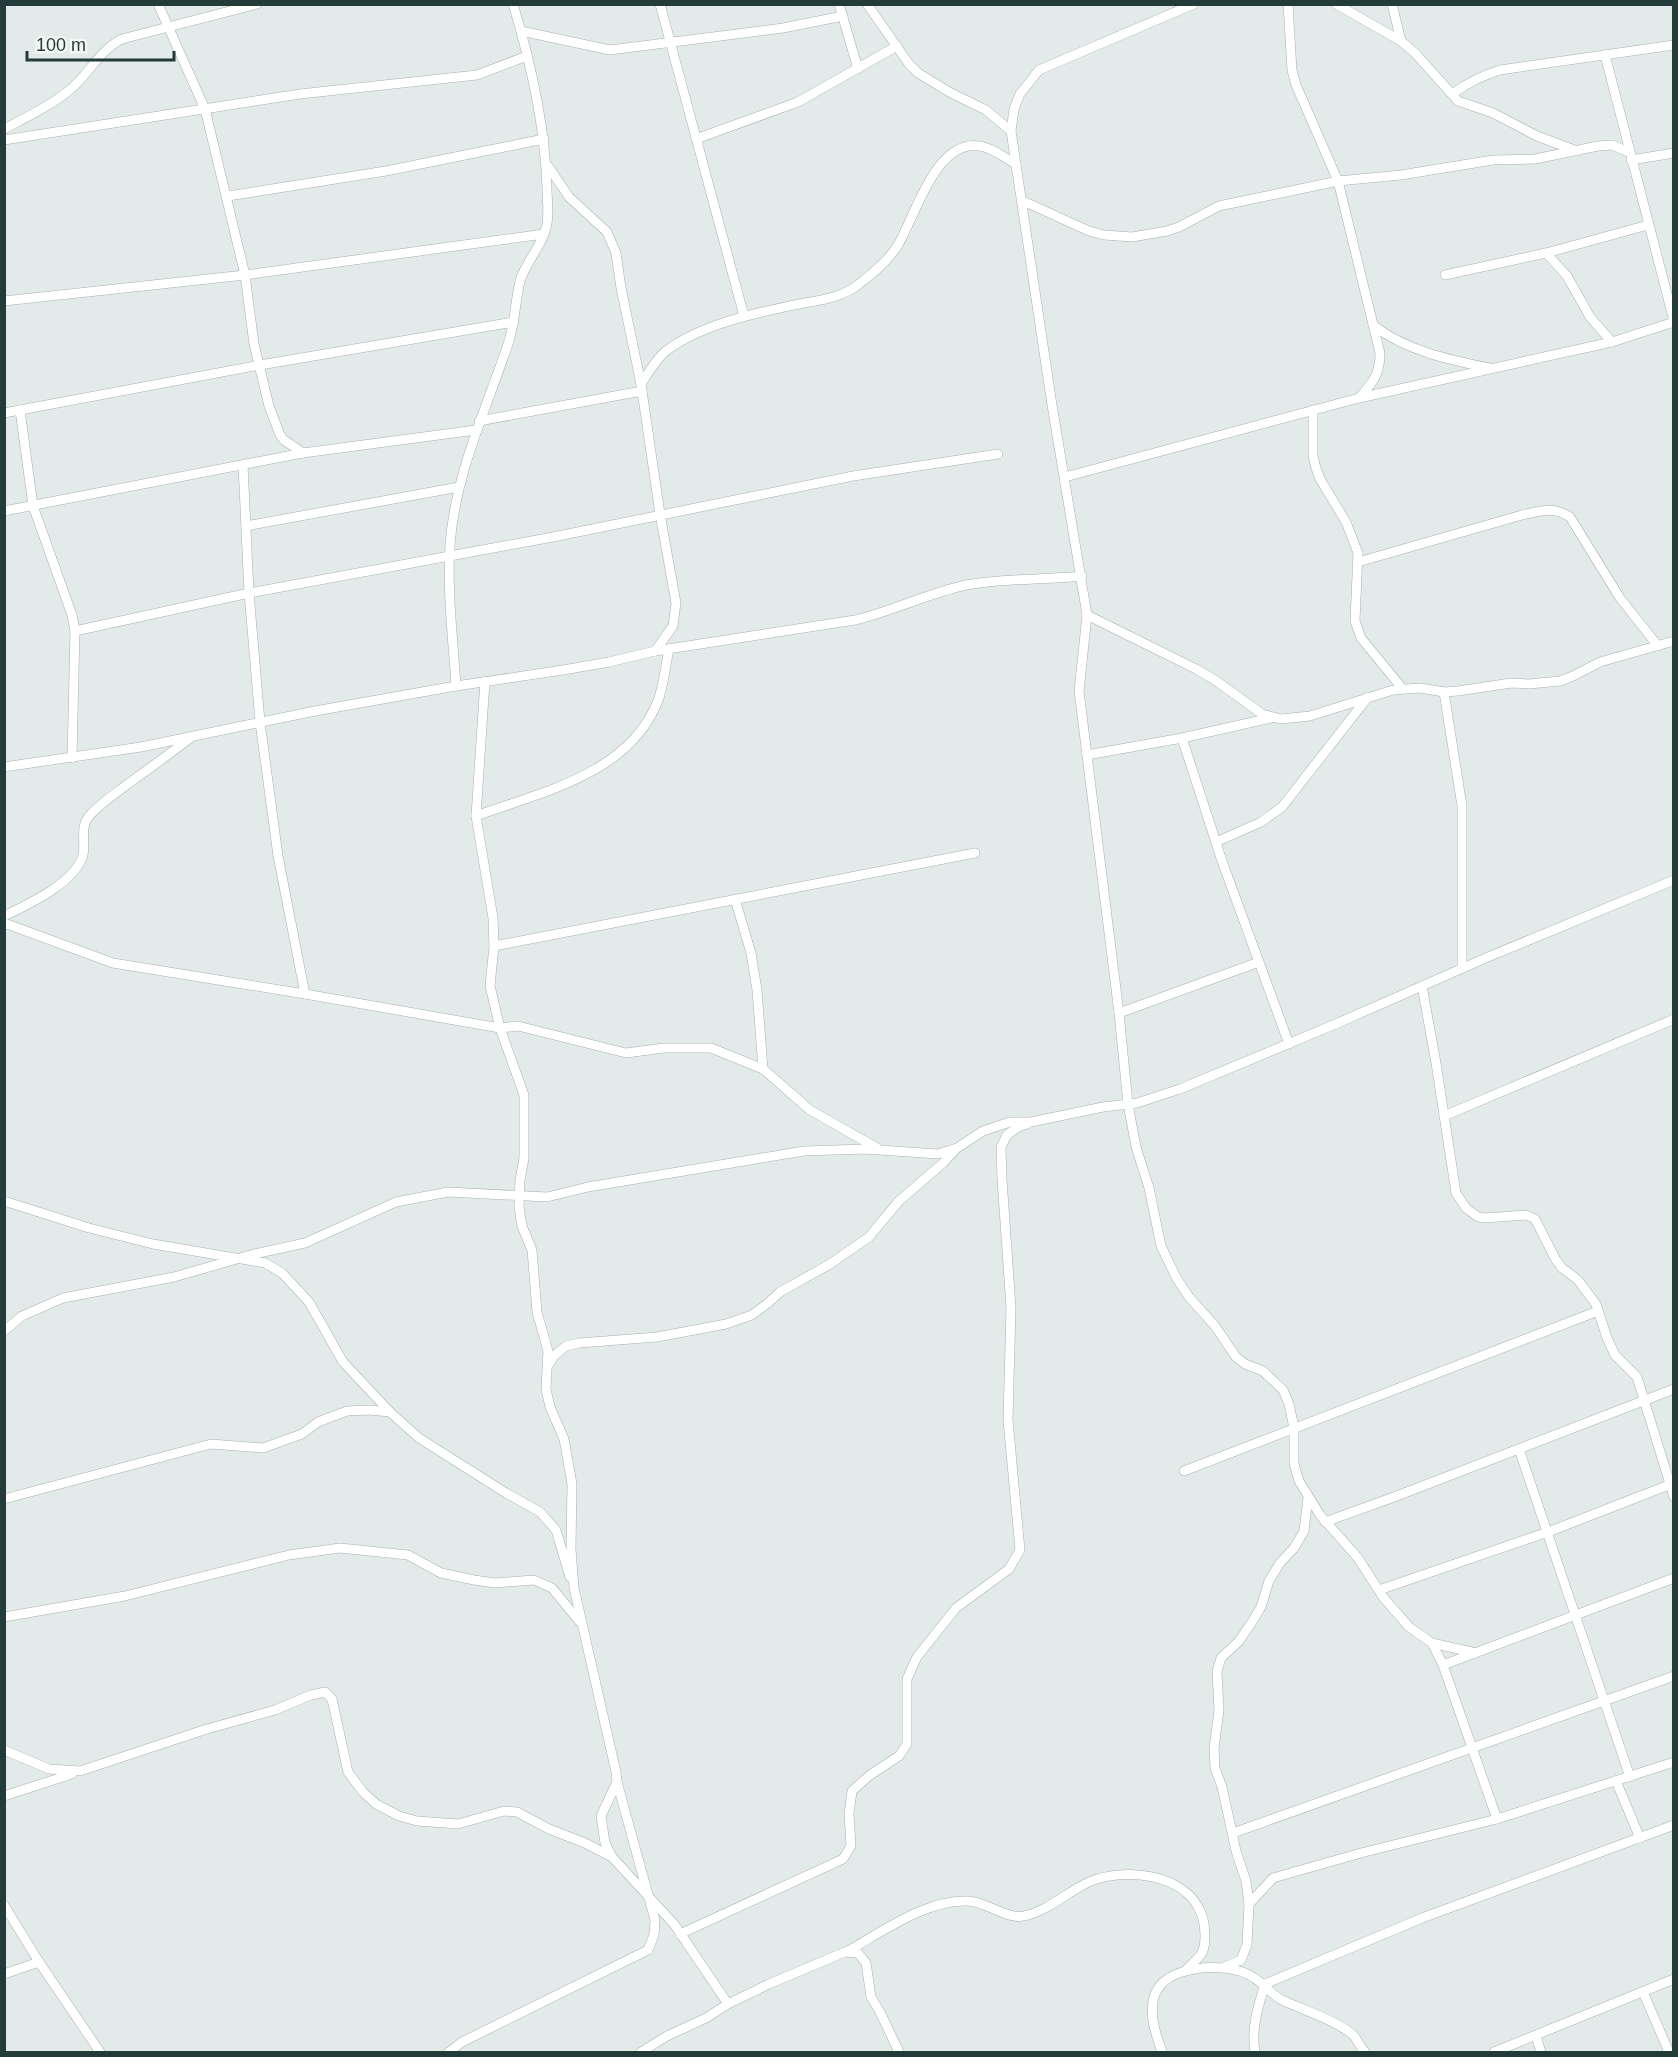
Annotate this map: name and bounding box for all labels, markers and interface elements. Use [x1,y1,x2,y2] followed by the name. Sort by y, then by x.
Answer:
[27,24,174,62] scale bar
[36,35,86,55] text: 100 m

